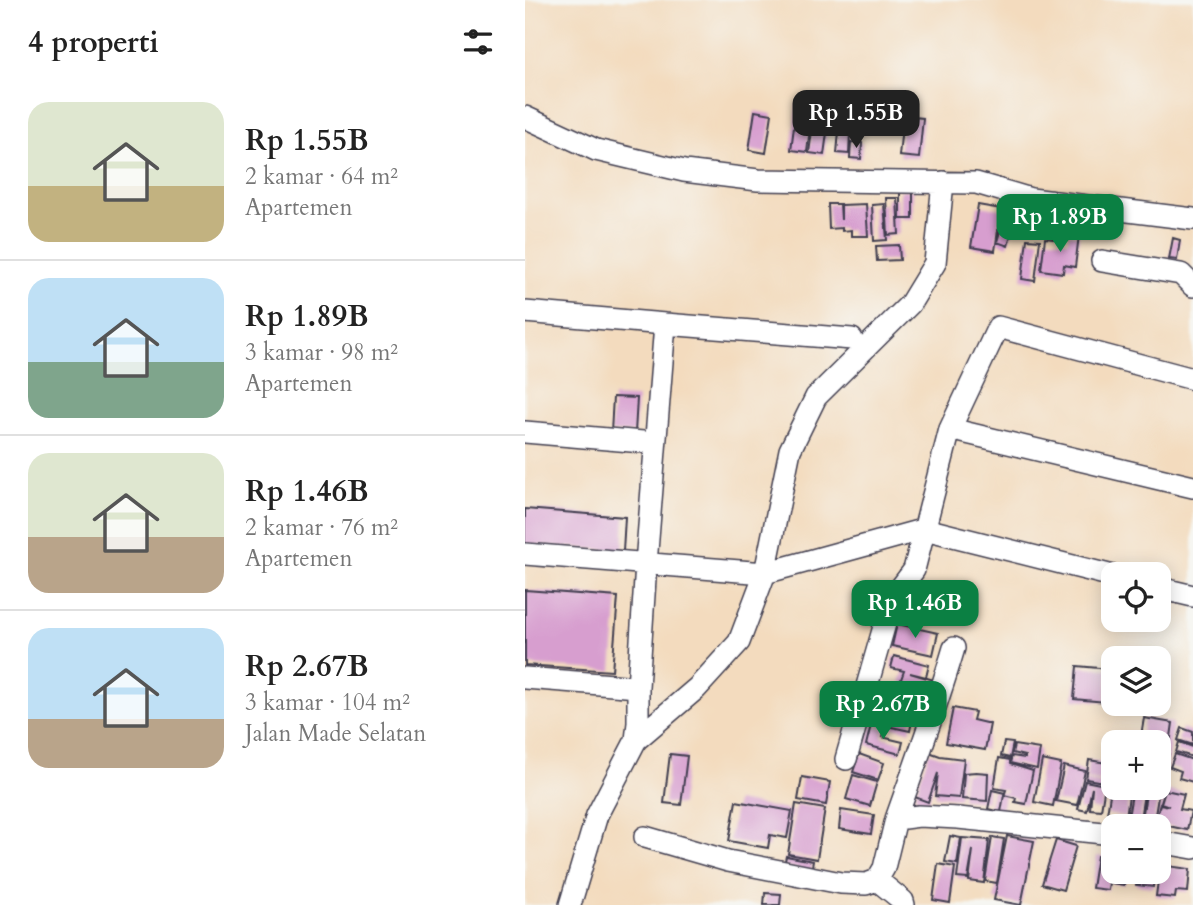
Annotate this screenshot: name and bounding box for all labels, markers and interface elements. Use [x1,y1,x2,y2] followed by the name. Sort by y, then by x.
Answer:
[28,22,159,63] text: 4 properti
[459,23,497,61] icon: filters
[784,90,928,150] pin: Rp 1.55B
[809,97,903,128] text: Rp 1.55B
[245,120,369,161] text: Rp 1.55B
[84,130,168,214] icon: home
[245,161,398,192] text: 2 kamar · 64 m²
[245,192,353,223] text: Apartemen
[988,194,1132,254] pin: Rp 1.89B
[1013,201,1107,232] text: Rp 1.89B
[245,296,369,337] text: Rp 1.89B
[84,306,168,390] icon: home
[245,337,398,368] text: 3 kamar · 98 m²
[245,368,353,399] text: Apartemen
[245,471,369,512] text: Rp 1.46B
[84,481,168,565] icon: home
[245,512,398,543] text: 2 kamar · 76 m²
[245,543,353,574] text: Apartemen
[1101,562,1171,884] map controls
[1101,562,1171,632] button: locate
[843,580,987,640] pin: Rp 1.46B
[868,587,962,618] text: Rp 1.46B
[245,646,369,687] text: Rp 2.67B
[1101,646,1171,716] button: layers
[84,656,168,740] icon: home
[811,682,955,741] pin: Rp 2.67B
[245,687,410,718] text: 3 kamar · 104 m²
[836,688,930,719] text: Rp 2.67B
[245,718,426,749] text: Jalan Made Selatan
[1101,730,1171,800] button: +
[1101,814,1171,884] button: −

